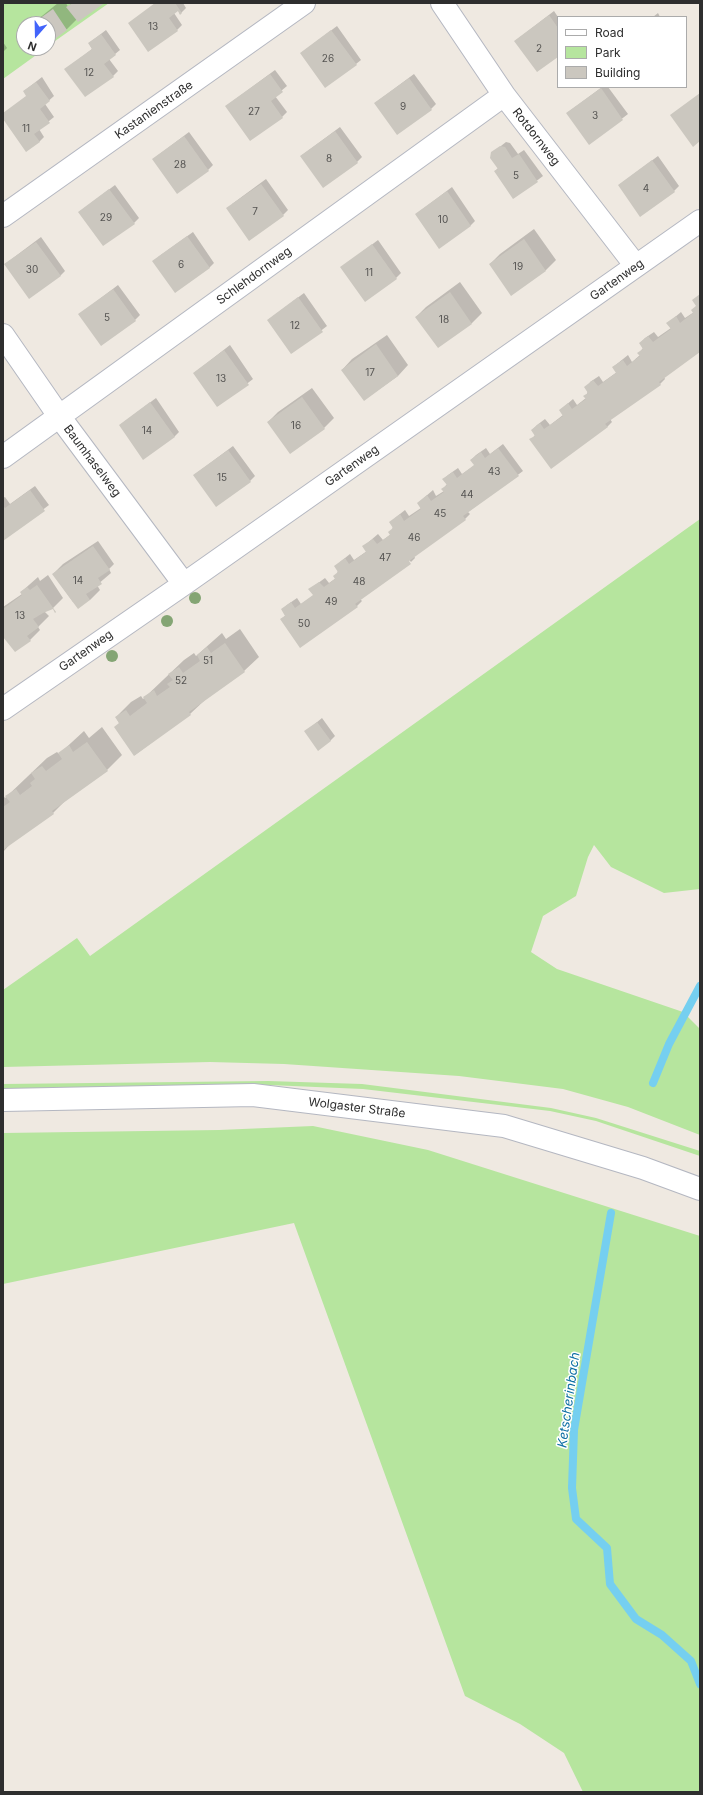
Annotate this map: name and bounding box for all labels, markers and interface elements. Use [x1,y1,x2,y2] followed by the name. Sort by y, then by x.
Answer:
[16,16,56,56] north arrow
[557,16,687,88] legend
[148,21,158,33] house number: 13
[595,25,624,40] text: Road
[26,38,39,54] text: N
[536,43,542,55] house number: 2
[595,45,621,60] text: Park
[322,53,334,65] house number: 26
[595,65,640,80] text: Building
[84,67,94,79] house number: 12
[112,78,196,142] street label: Kastanienstraße
[400,101,406,113] house number: 9
[509,105,563,169] street label: Rotdornweg
[248,106,260,118] house number: 27
[592,110,598,122] house number: 3
[22,123,30,135] house number: 11
[326,153,332,165] house number: 8
[174,159,186,171] house number: 28
[513,170,519,182] house number: 5
[643,183,649,195] house number: 4
[252,206,258,218] house number: 7
[100,212,112,224] house number: 29
[438,214,448,226] house number: 10
[214,244,294,308] street label: Schlehdornweg
[587,256,647,304] street label: Gartenweg
[178,259,184,271] house number: 6
[513,261,523,273] house number: 19
[26,264,38,276] house number: 30
[365,267,373,279] house number: 11
[104,312,110,324] house number: 5
[439,314,449,326] house number: 18
[290,320,300,332] house number: 12
[365,367,375,379] house number: 17
[216,373,226,385] house number: 13
[291,420,301,432] house number: 16
[60,422,124,500] street label: Baumhaselweg
[142,425,152,437] house number: 14
[322,442,382,490] street label: Gartenweg
[488,466,500,478] house number: 43
[217,472,227,484] house number: 15
[461,489,473,501] house number: 44
[434,508,446,520] house number: 45
[408,532,420,544] house number: 46
[379,552,391,564] house number: 47
[73,575,83,587] house number: 14
[353,576,365,588] house number: 48
[325,596,337,608] house number: 49
[15,610,25,622] house number: 13
[298,618,310,630] house number: 50
[56,627,116,675] street label: Gartenweg
[203,655,213,667] house number: 51
[175,675,187,687] house number: 52
[308,1095,406,1121] street label: Wolgaster Straße
[555,1351,583,1449] water label: Ketscherinbach

